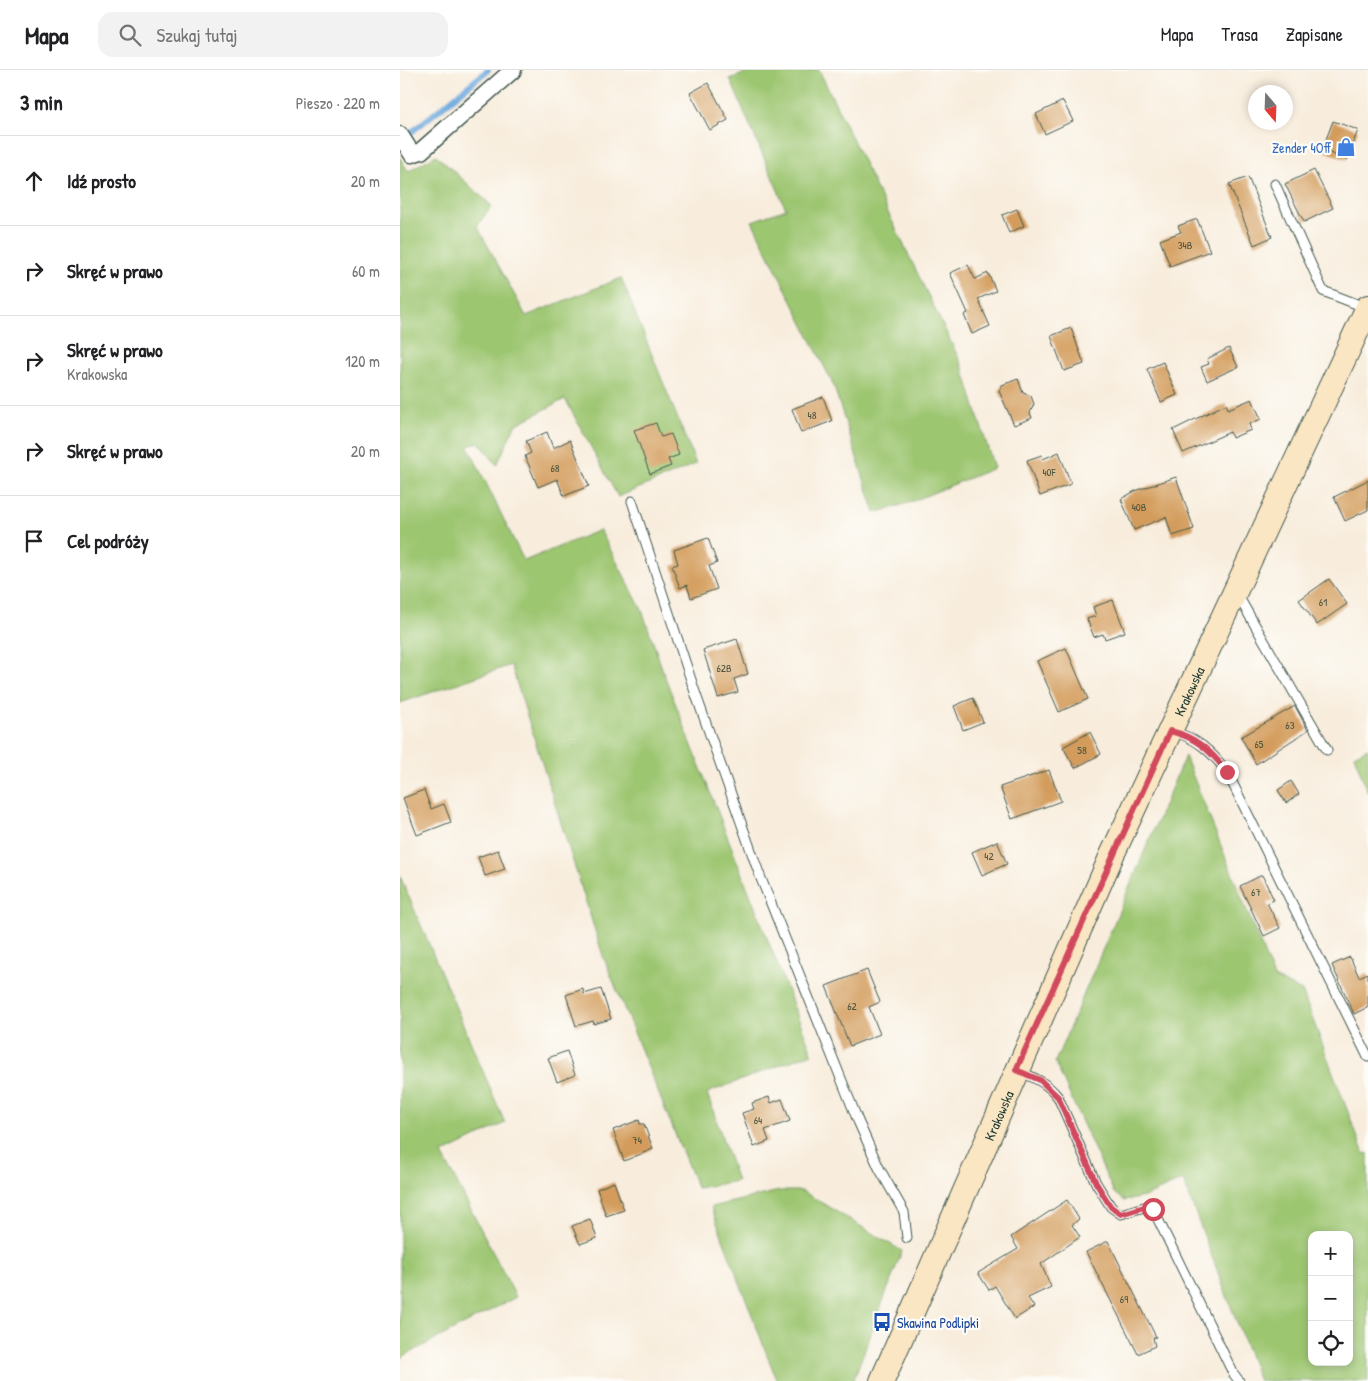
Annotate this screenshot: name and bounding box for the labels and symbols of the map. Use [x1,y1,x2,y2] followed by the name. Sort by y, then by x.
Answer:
[1248,85,1293,130] north arrow
[1335,136,1357,158] shop icon: Zender 4Off
[1272,138,1332,157] place label: Zender 4Off
[1178,238,1193,252] house number: 34B
[808,408,817,422] house number: 48
[550,461,560,475] house number: 68
[1042,465,1056,479] house number: 40F
[1132,500,1147,514] house number: 40B
[1319,595,1327,609] house number: 61
[716,661,732,675] house number: 62B
[1169,663,1209,719] street label: Krakowska
[1285,718,1295,732] house number: 63
[1254,737,1264,751] house number: 65
[1077,743,1087,757] house number: 58
[1216,761,1239,784] route end
[984,849,994,863] house number: 42
[1251,885,1261,899] house number: 67
[847,999,857,1013] house number: 62
[979,1087,1018,1143] street label: Krakowska
[754,1113,762,1127] house number: 64
[632,1133,642,1147] house number: 74
[1142,1198,1165,1221] route start
[1120,1292,1128,1306] house number: 69
[871,1311,893,1333] bus stop icon: Skawina Podlipki
[897,1313,979,1333] place label: Skawina Podlipki

